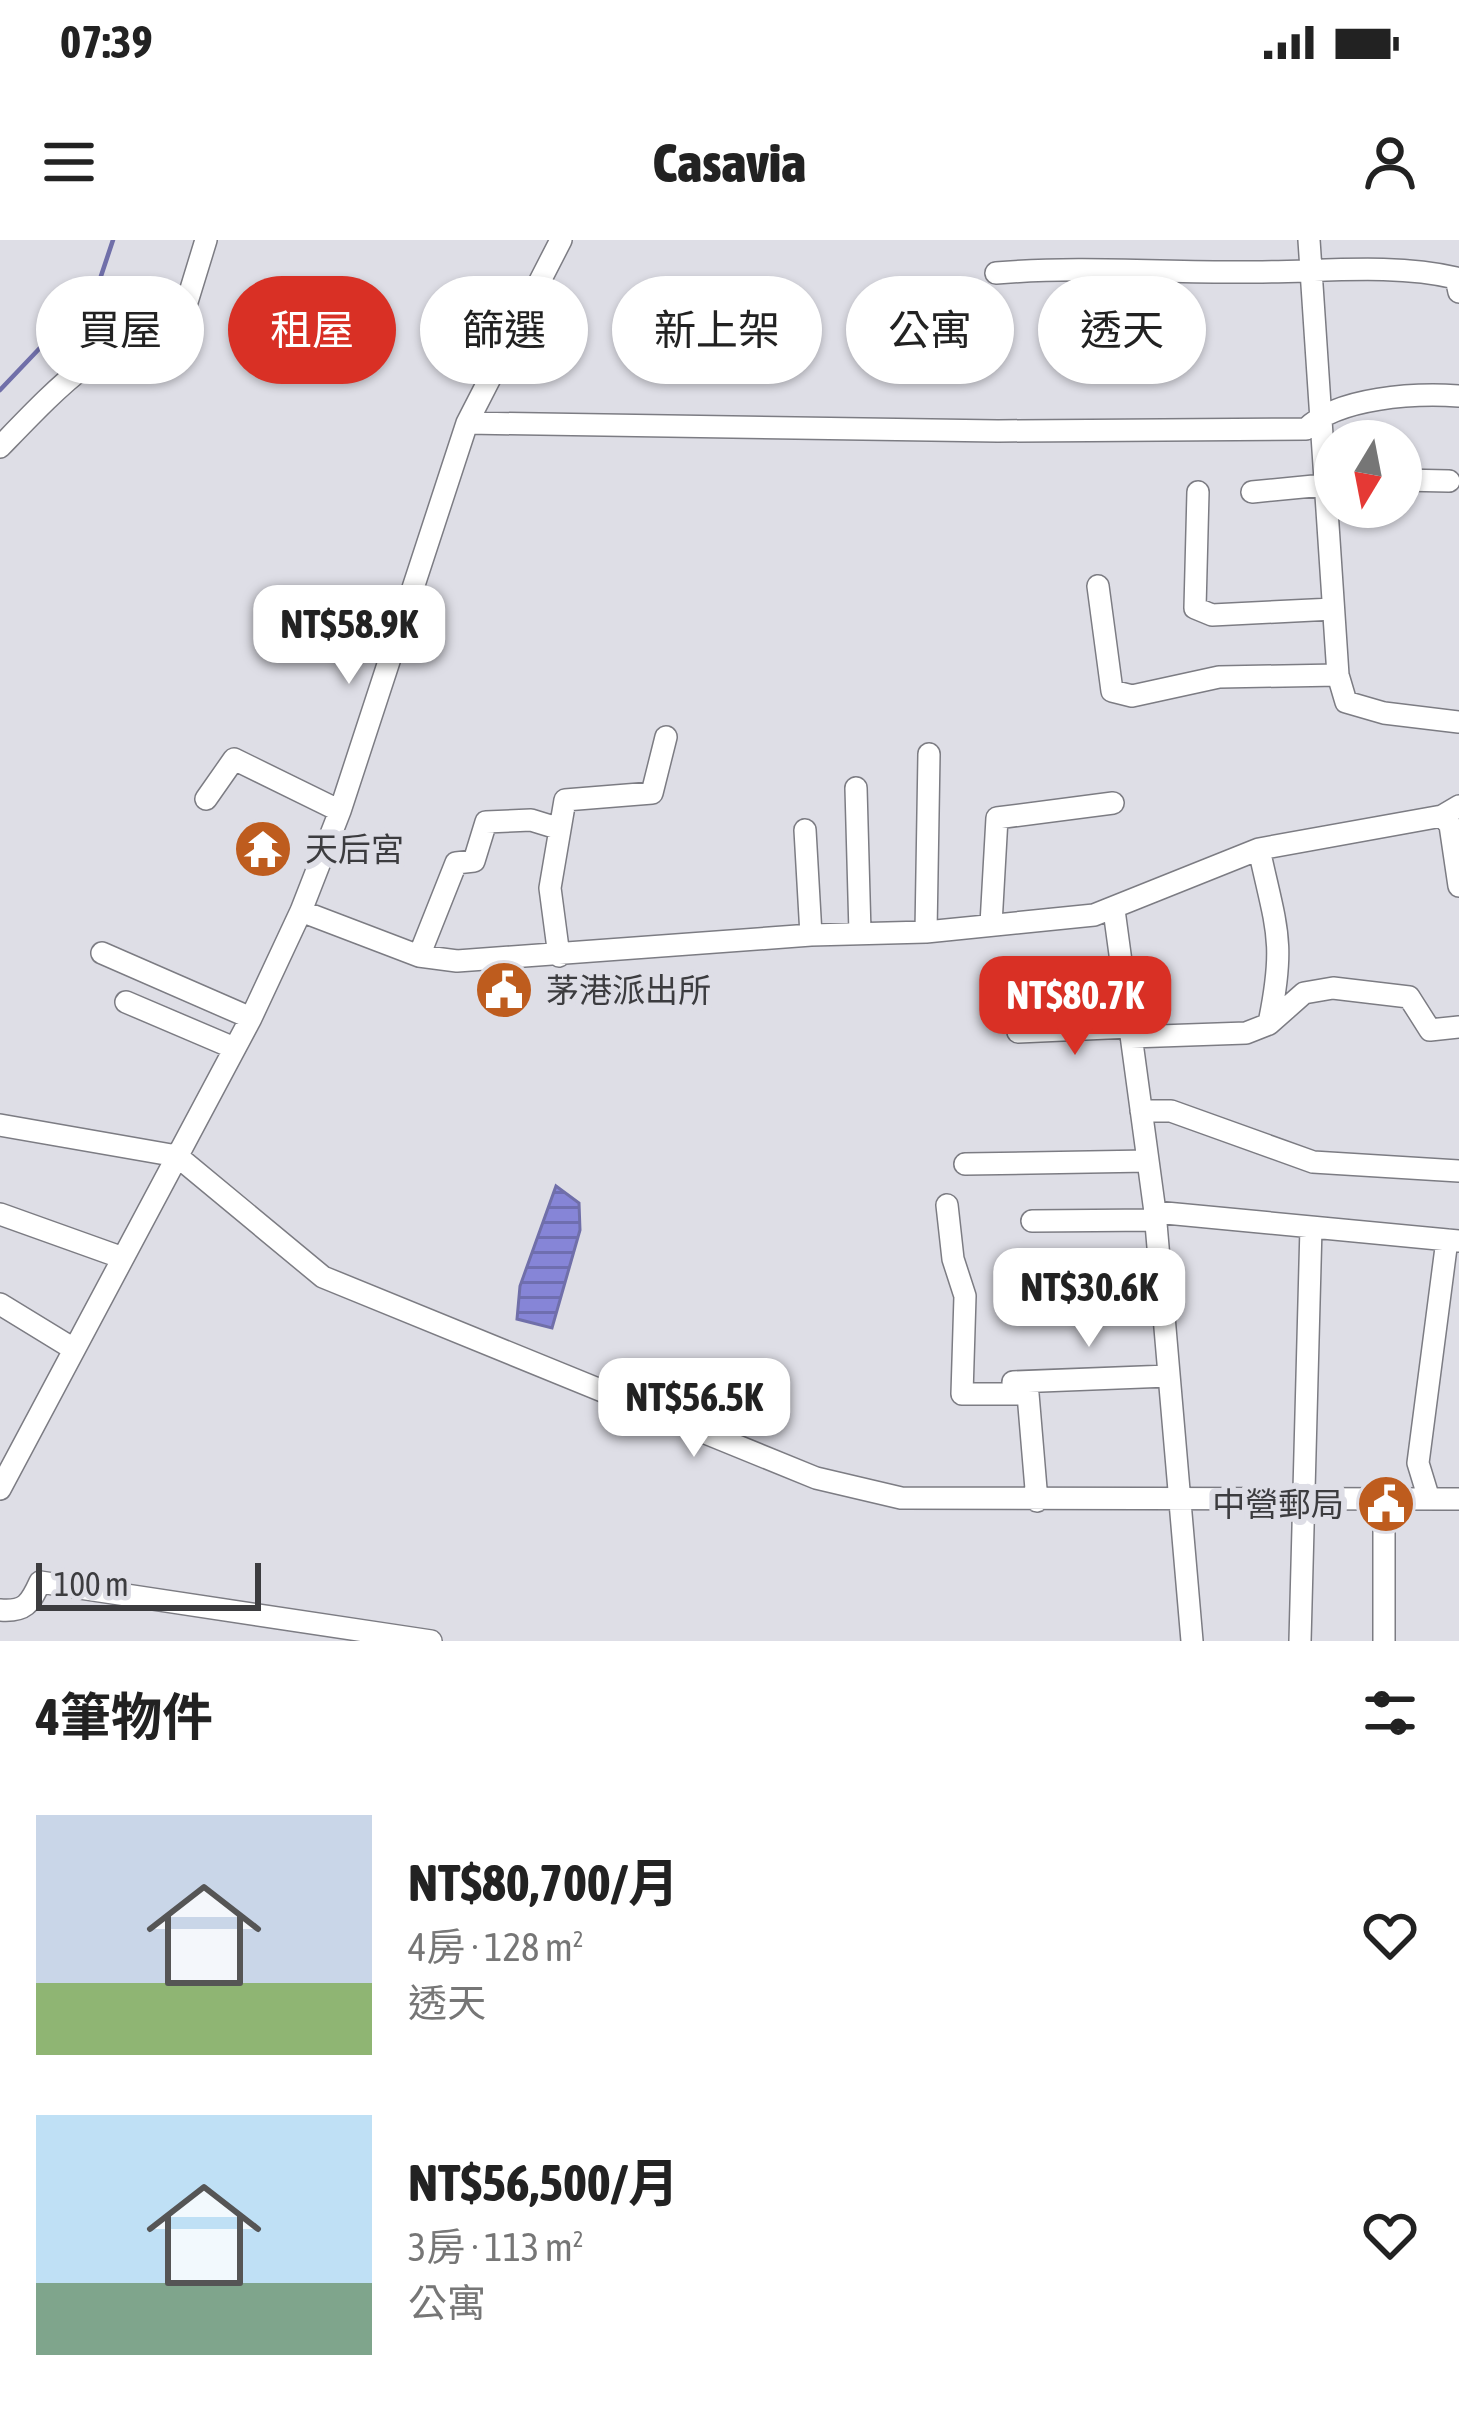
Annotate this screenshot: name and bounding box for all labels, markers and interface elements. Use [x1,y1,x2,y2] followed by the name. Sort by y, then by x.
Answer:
[60,16,153,68] text: 07:39
[36,129,102,195] icon: menu
[1357,129,1423,195] icon: person
[653,132,806,193] text: Casavia
[36,276,204,384] chip: 買屋
[228,276,396,384] chip: 租屋
[420,276,588,384] chip: 篩選
[612,276,822,384] chip: 新上架
[846,276,1014,384] chip: 公寓
[1038,276,1206,384] chip: 透天
[1314,420,1422,528] north arrow
[1314,420,1422,528] map controls
[225,585,473,687] pin: NT$58.9K
[280,602,418,646] text: NT$58.9K
[232,818,294,880] temple icon: 天后宮
[305,830,404,868] place label: 天后宮
[951,956,1199,1058] pin: NT$80.7K
[473,959,535,1021] public building icon: 茅港派出所
[546,971,711,1009] place label: 茅港派出所
[1006,973,1144,1017] text: NT$80.7K
[965,1248,1213,1350] pin: NT$30.6K
[1020,1265,1158,1309] text: NT$30.6K
[570,1358,818,1460] pin: NT$56.5K
[625,1375,763,1419] text: NT$56.5K
[1355,1473,1417,1535] public building icon: 中營郵局
[1212,1485,1344,1523] place label: 中營郵局
[36,1557,261,1610] scale bar
[54,1565,129,1603] text: 100 m
[1357,1680,1423,1746] icon: filters
[36,1687,213,1746] text: 4筆物件
[408,1853,679,1912] text: NT$80,700/月
[132,1863,276,2007] icon: home
[1357,1902,1423,1968] icon: heart
[408,1925,584,1969] text: 4房 · 128 m²
[408,1981,486,2025] text: 透天
[408,2153,679,2212] text: NT$56,500/月
[132,2163,276,2307] icon: home
[1357,2202,1423,2268] icon: heart
[408,2225,584,2269] text: 3房 · 113 m²
[408,2281,486,2325] text: 公寓

